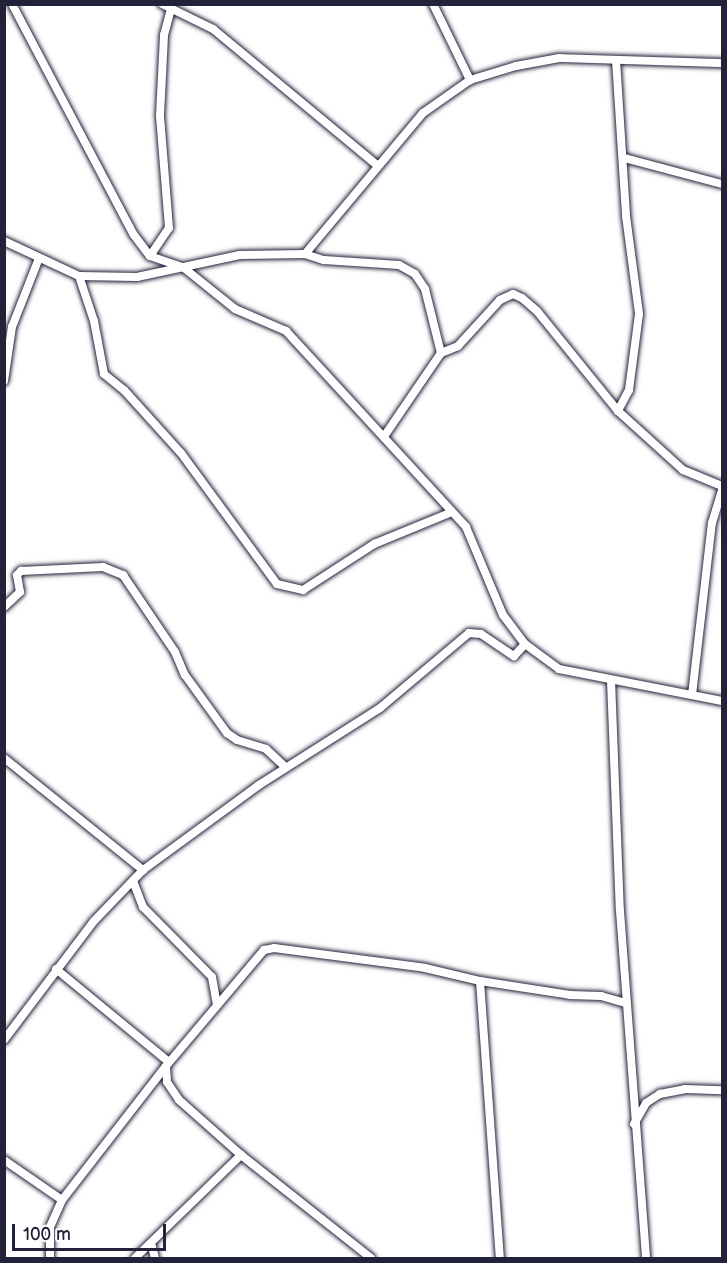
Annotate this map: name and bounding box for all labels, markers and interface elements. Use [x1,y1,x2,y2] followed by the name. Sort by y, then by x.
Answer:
[15,1212,170,1250] scale bar
[23,1224,71,1245] text: 100 m

